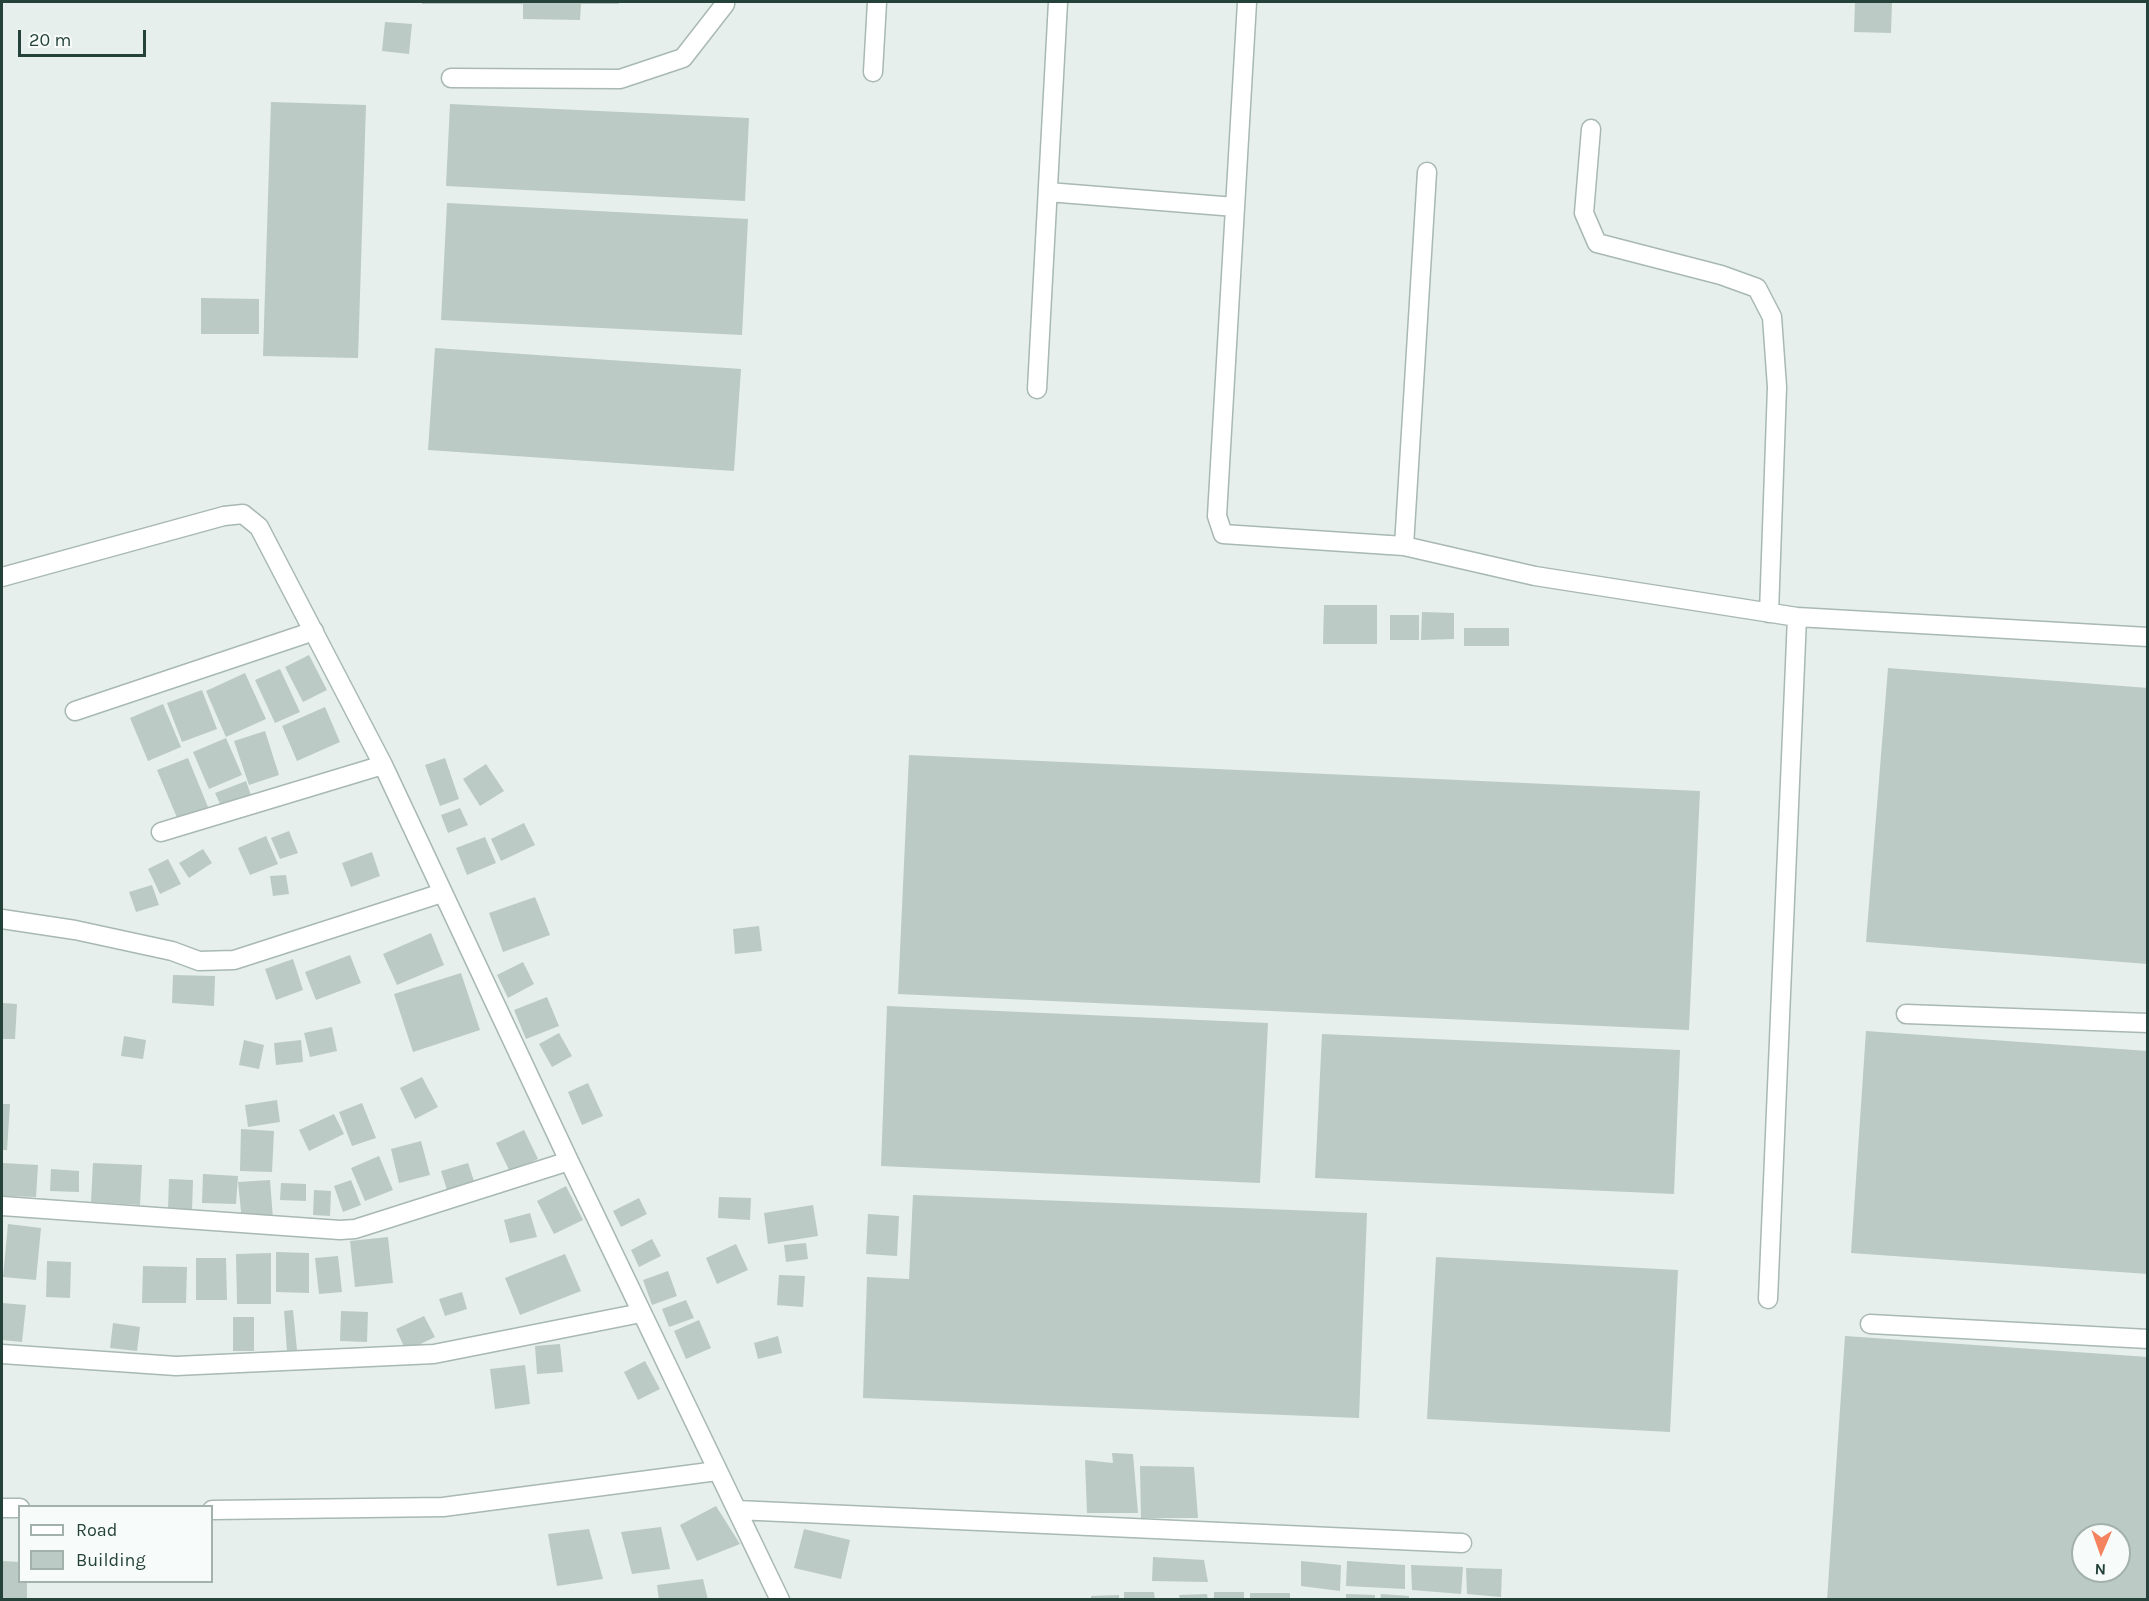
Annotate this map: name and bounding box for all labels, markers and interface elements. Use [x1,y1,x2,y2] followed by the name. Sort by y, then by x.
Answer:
[21,18,148,56] scale bar
[29,29,71,51] text: 20 m
[18,1505,213,1583] legend
[76,1519,117,1541] text: Road
[2071,1523,2131,1583] north arrow
[76,1549,146,1571] text: Building
[2094,1560,2107,1579] text: N

